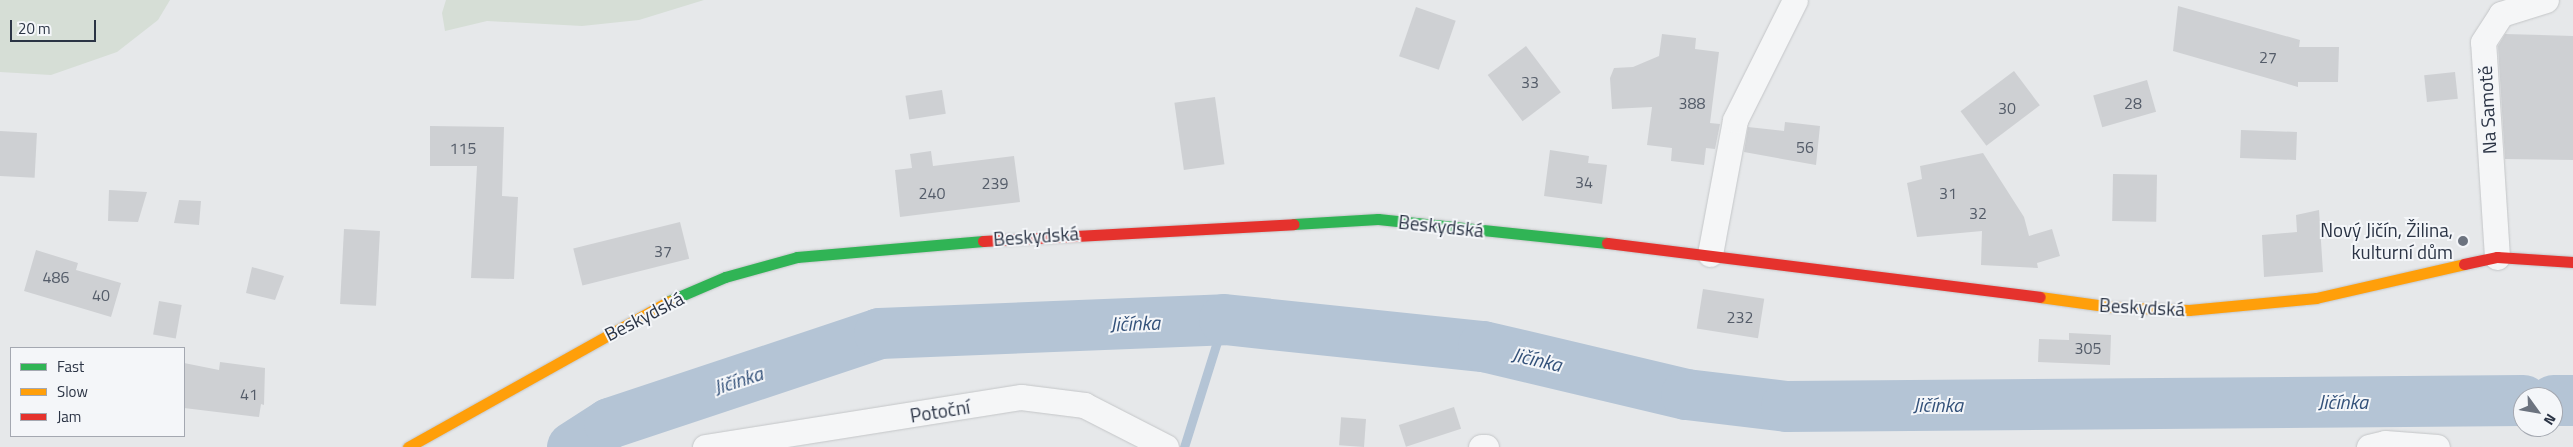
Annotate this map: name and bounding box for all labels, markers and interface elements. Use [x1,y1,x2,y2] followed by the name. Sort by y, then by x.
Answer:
[12,10,99,42] scale bar
[18,17,51,40] text: 20 m
[2259,47,2277,67] house number: 27
[2473,65,2501,155] street label: Na Samotě
[1521,72,1539,92] house number: 33
[1679,93,1705,113] house number: 388
[2124,93,2142,113] house number: 28
[1998,98,2016,118] house number: 30
[1796,137,1814,157] house number: 56
[450,138,476,158] house number: 115
[1575,172,1593,192] house number: 34
[982,173,1008,193] house number: 239
[919,183,945,203] house number: 240
[1939,183,1957,203] house number: 31
[1969,203,1987,223] house number: 32
[1397,210,1485,242] street label: Beskydská
[2320,219,2453,263] place label: Nový Jičín, Žilina, kulturní dům
[992,222,1080,250] street label: Beskydská
[2457,235,2469,247] marker: Nový Jičín, Žilina, kulturní dům
[654,241,672,261] house number: 37
[43,267,69,287] house number: 486
[92,285,110,305] house number: 40
[601,286,687,346] street label: Beskydská
[2099,293,2185,321] street label: Beskydská
[1727,307,1753,327] house number: 232
[1109,310,1161,336] water label: Jičínka
[2075,338,2101,358] house number: 305
[1510,342,1564,376] water label: Jičínka
[10,347,185,437] legend
[57,355,84,378] text: Fast
[710,361,766,399] water label: Jičínka
[57,380,88,403] text: Slow
[240,384,258,404] house number: 41
[2513,387,2563,437] north arrow
[2318,389,2368,413] water label: Jičínka
[1913,392,1963,416] water label: Jičínka
[908,395,972,427] street label: Potoční
[57,405,81,428] text: Jam
[2539,410,2562,429] text: N

